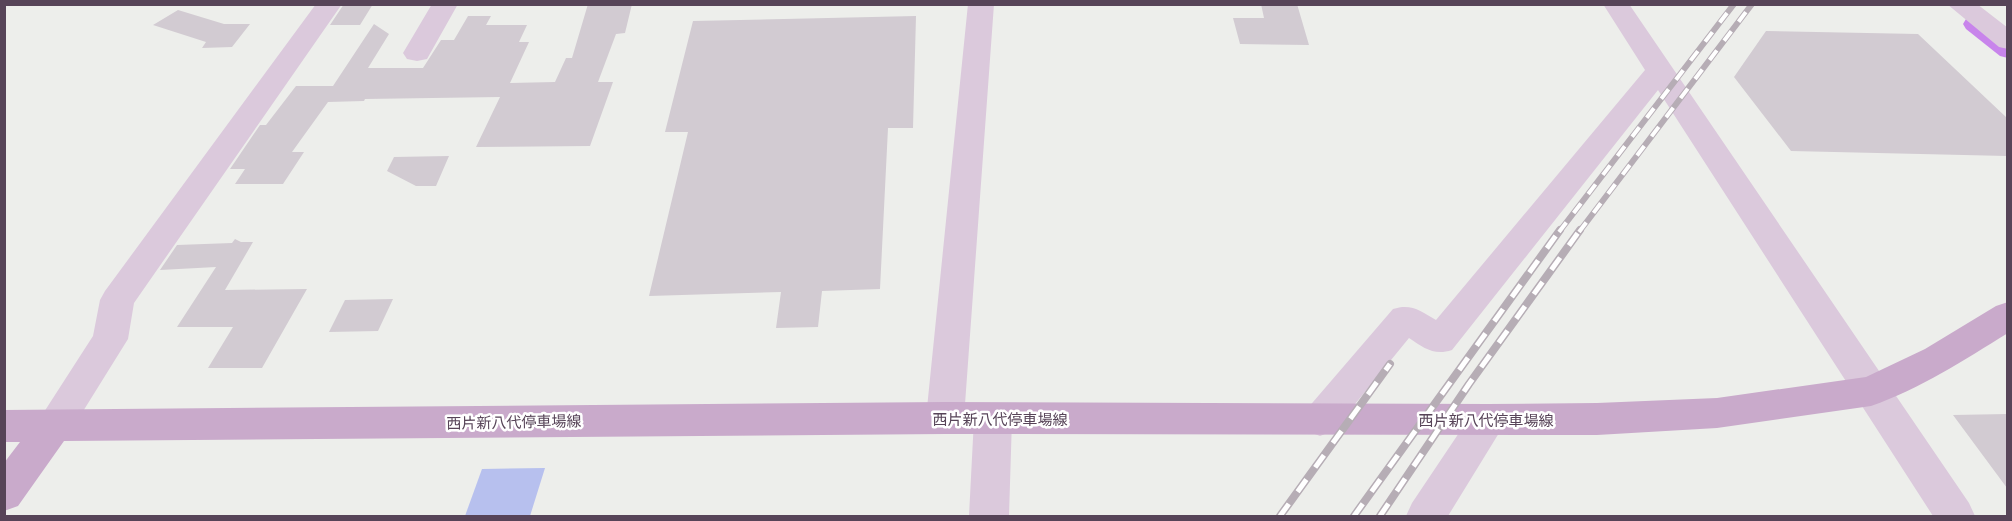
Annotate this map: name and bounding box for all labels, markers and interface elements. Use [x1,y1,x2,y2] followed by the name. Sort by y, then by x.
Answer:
[932,410,1068,429] street label: 西片新八代停車場線
[446,411,582,433] street label: 西片新八代停車場線
[1418,411,1554,430] street label: 西片新八代停車場線

